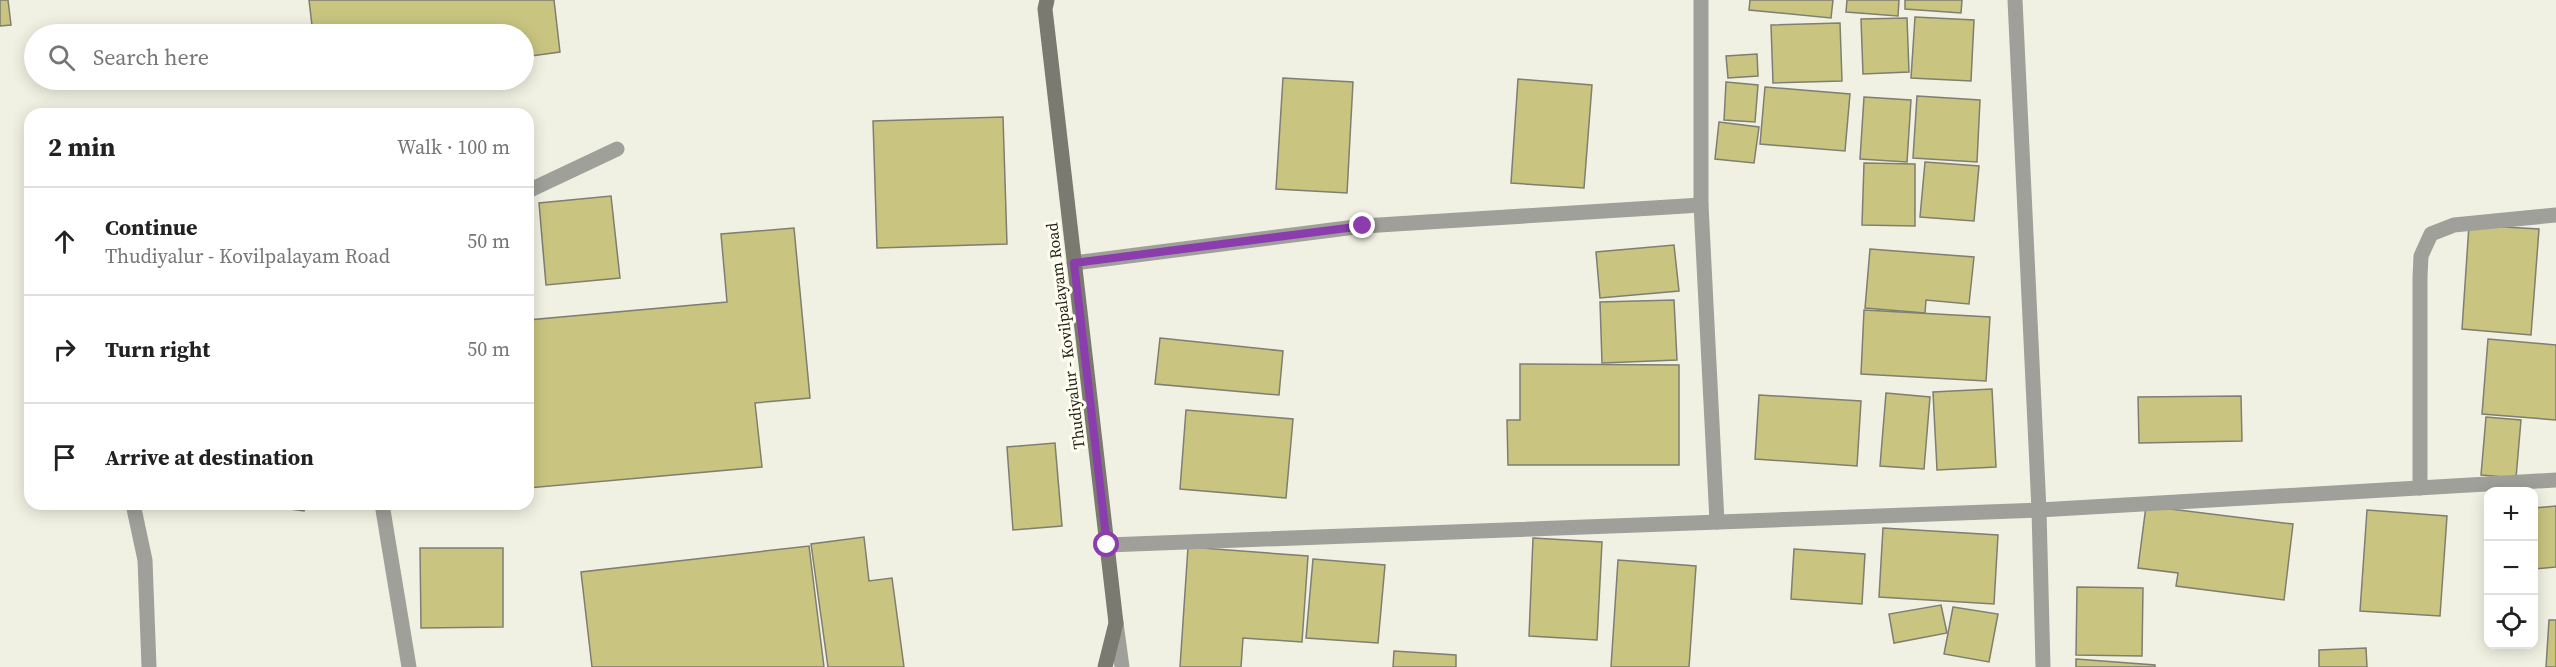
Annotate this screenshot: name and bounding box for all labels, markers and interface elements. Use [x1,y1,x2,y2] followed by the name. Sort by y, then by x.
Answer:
[24,24,534,90] search box
[45,41,78,74] icon: search
[93,42,209,72] text: Search here
[48,129,115,165] text: 2 min
[397,133,510,161] text: Walk · 100 m
[105,212,198,242] text: Continue
[1349,212,1375,238] route end
[1040,221,1090,451] street label: Thudiyalur - Kovilpalayam Road
[48,225,81,258] icon: ahead
[467,227,510,255] text: 50 m
[105,242,390,270] text: Thudiyalur - Kovilpalayam Road
[48,333,81,366] icon: right
[105,334,210,364] text: Turn right
[467,335,510,363] text: 50 m
[48,441,81,474] icon: arrive
[105,442,314,472] text: Arrive at destination
[2484,487,2538,649] map controls
[2484,487,2538,541] button: +
[1093,531,1119,557] route start
[2484,541,2538,595] button: −
[2484,595,2538,649] button: locate

